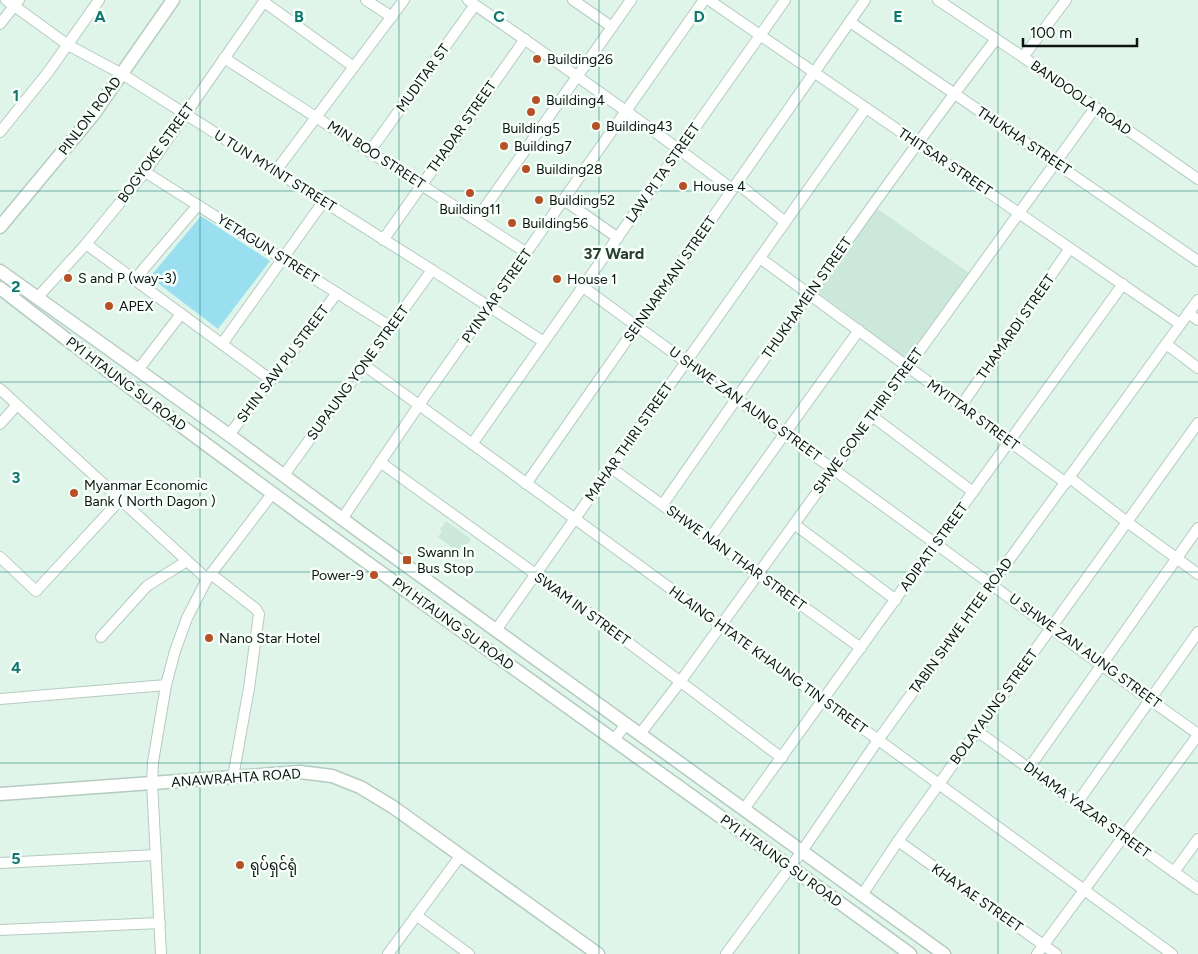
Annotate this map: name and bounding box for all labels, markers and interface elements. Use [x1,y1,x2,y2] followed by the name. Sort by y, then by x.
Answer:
[94,7,106,26] text: A
[294,7,304,26] text: B
[493,7,505,26] text: C
[693,7,705,26] text: D
[893,7,903,26] text: E
[1023,15,1137,47] scale bar
[1030,24,1072,42] text: 100 m
[393,40,454,115] street label: MUDITAR ST
[547,51,613,68] place label: Building26
[531,53,543,65] marker: Building26
[1027,57,1135,139] street label: BANDOOLA ROAD
[55,73,125,159] street label: PINLON ROAD
[424,77,500,176] street label: THADAR STREET
[13,86,19,105] text: 1
[546,92,605,109] place label: Building4
[530,94,542,106] marker: Building4
[114,100,198,206] street label: BOGYOKE STREET
[974,103,1074,179] street label: THUKHA STREET
[525,106,537,118] marker: Building5
[324,117,428,193] street label: MIN BOO STREET
[606,118,673,135] place label: Building43
[502,120,560,137] place label: Building5
[590,120,602,132] marker: Building43
[622,120,704,226] street label: LAW PI TA STREET
[895,124,995,200] street label: THITSAR STREET
[211,126,339,216] street label: U TUN MYINT STREET
[514,138,572,155] place label: Building7
[498,140,510,152] marker: Building7
[536,161,603,178] place label: Building28
[520,163,532,175] marker: Building28
[693,178,746,195] place label: House 4
[677,180,689,192] marker: House 4
[464,187,476,199] marker: Building11
[549,192,615,209] place label: Building52
[533,194,545,206] marker: Building52
[439,201,501,218] place label: Building11
[214,211,322,287] street label: YETAGUN STREET
[620,213,720,345] street label: SEINNARMANI STREET
[522,215,588,232] place label: Building56
[506,217,518,229] marker: Building56
[759,234,855,362] street label: THUKHAMEIN STREET
[584,244,644,263] district label: 37 Ward
[458,246,536,346] street label: PYINYAR STREET
[78,270,177,287] place label: S and P (way-3)
[567,271,617,288] place label: House 1
[973,271,1059,383] street label: THAMARDI STREET
[62,272,74,284] marker: S and P (way-3)
[551,273,563,285] marker: House 1
[11,277,21,296] text: 2
[119,298,154,315] place label: APEX
[103,300,115,312] marker: APEX
[233,302,333,426] street label: SHIN SAW PU STREET
[303,302,413,444] street label: SUPAUNG YONE STREET
[63,333,189,435] street label: PYI HTAUNG SU ROAD
[666,343,825,465] street label: U SHWE ZAN AUNG STREET
[809,345,927,497] street label: SHWE GONE THIRI STREET
[924,376,1023,454] street label: MYITTAR STREET
[582,379,677,505] street label: MAHAR THIRI STREET
[12,468,21,487] text: 3
[84,477,216,510] place label: Myanmar Economic Bank ( North Dagon )
[68,487,80,499] marker: Myanmar Economic Bank ( North Dagon )
[896,499,972,594] street label: ADIPATI STREET
[663,502,809,614] street label: SHWE NAN THAR STREET
[417,544,474,577] place label: Swann In Bus Stop
[401,554,413,566] marker: Swann In Bus Stop
[906,555,1016,697] street label: TABIN SHWE HTEE ROAD
[311,567,364,584] place label: Power-9
[368,569,380,581] marker: Power-9
[531,569,633,649] street label: SWAM IN STREET
[389,574,517,674] street label: PYI HTAUNG SU ROAD
[666,582,871,738] street label: HLAING HTATE KHAUNG TIN STREET
[1006,590,1165,712] street label: U SHWE ZAN AUNG STREET
[219,630,320,647] place label: Nano Star Hotel
[203,632,215,644] marker: Nano Star Hotel
[947,646,1042,768] street label: BOLAYAUNG STREET
[11,658,21,677] text: 4
[1020,758,1154,862] street label: DHAMA YAZAR STREET
[171,765,301,791] street label: ANAWRAHTA ROAD
[717,811,845,911] street label: PYI HTAUNG SU ROAD
[11,849,21,868] text: 5
[250,855,297,877] place label: ရုပ်ရှင်ရုံ
[234,859,246,871] marker: ရုပ်ရှင်ရုံ
[928,860,1026,936] street label: KHAYAE STREET

